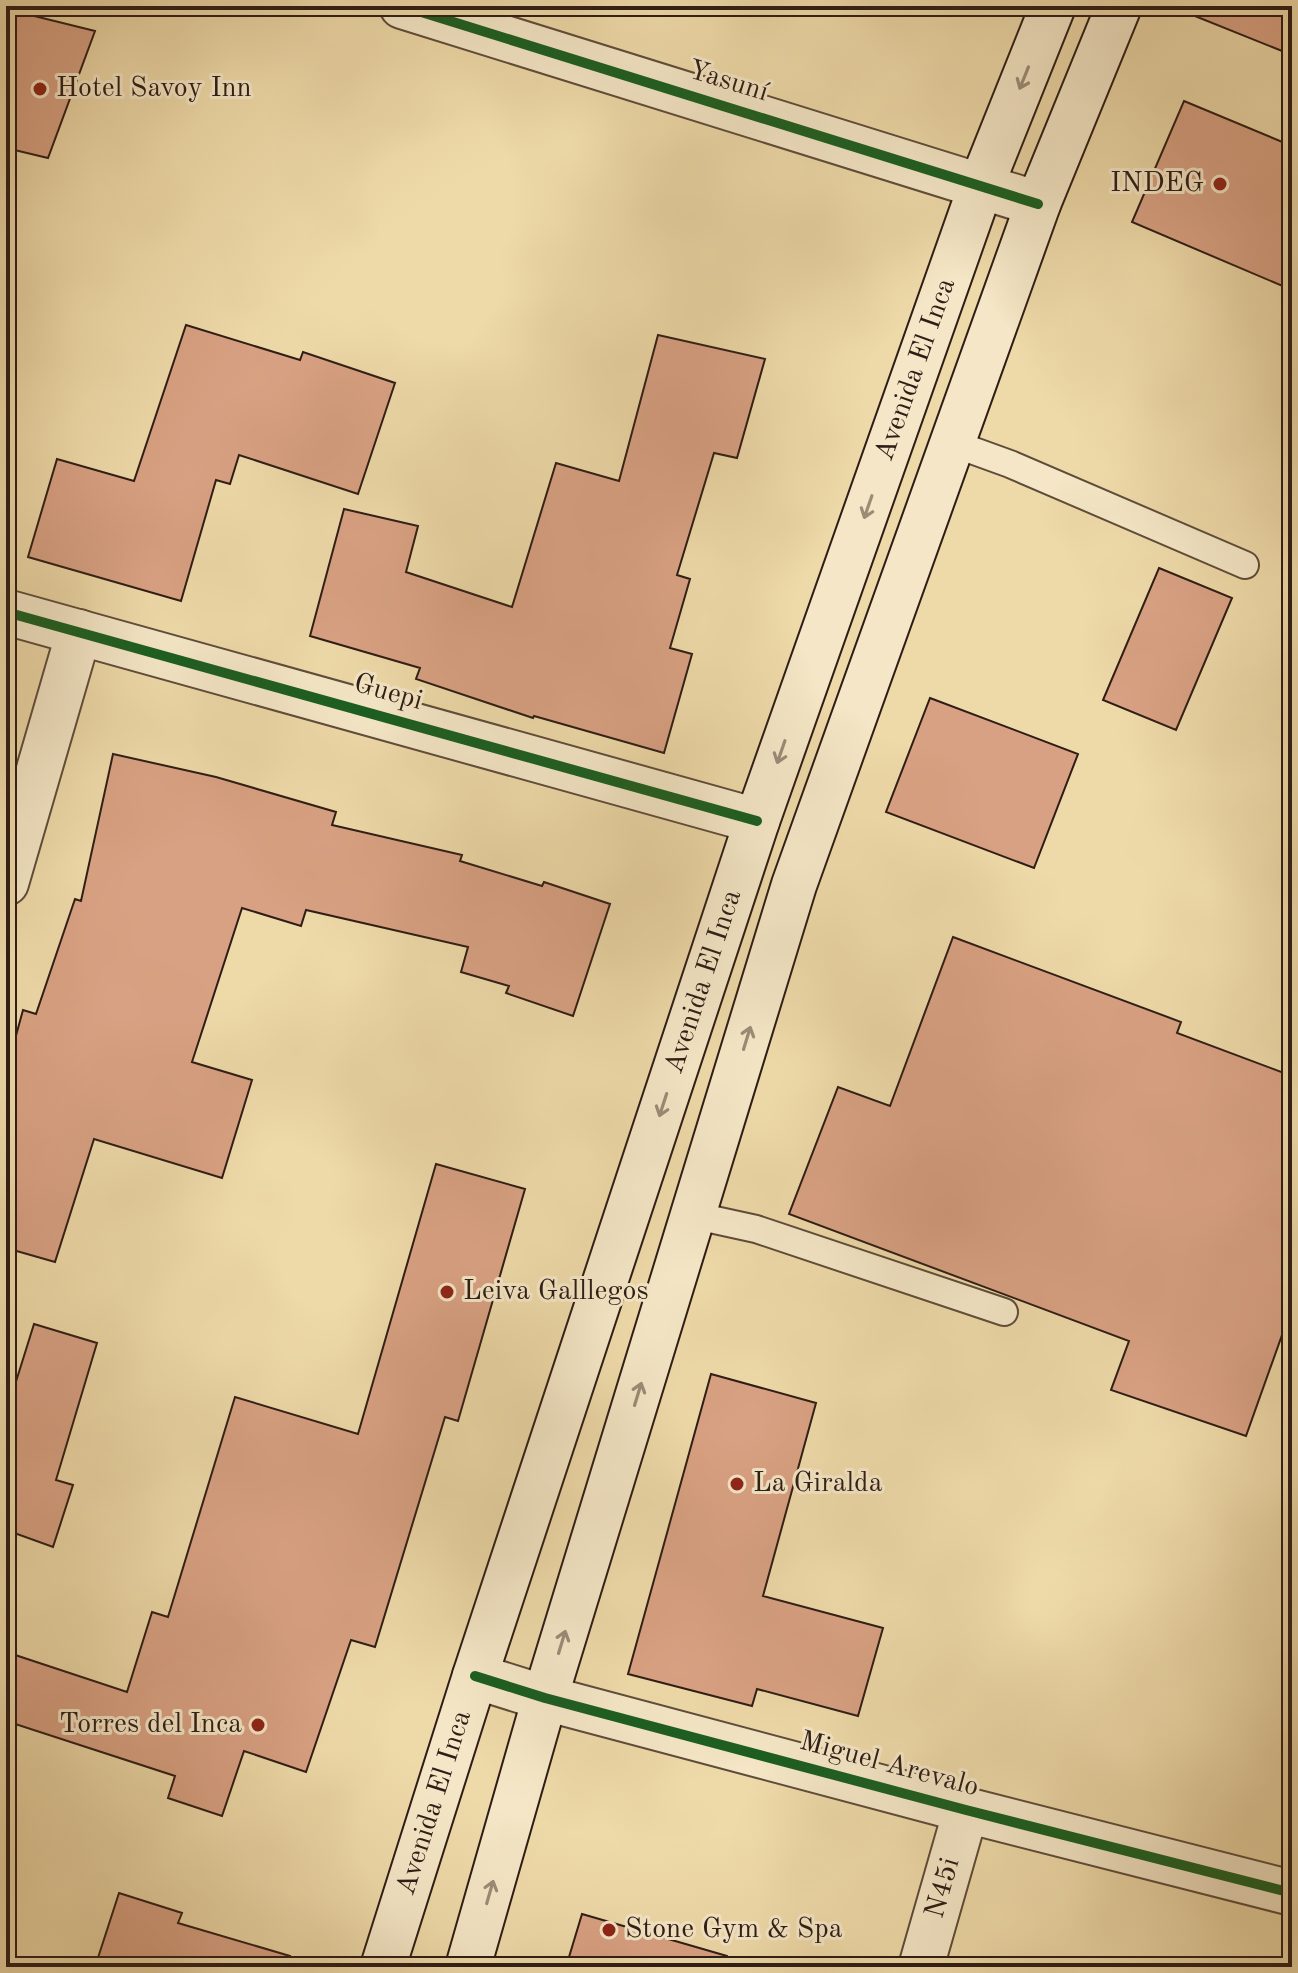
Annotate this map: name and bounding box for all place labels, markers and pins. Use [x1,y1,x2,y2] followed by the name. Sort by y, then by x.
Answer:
[56,75,252,103] place label: Hotel Savoy Inn
[31,80,49,98] marker: Hotel Savoy Inn
[1110,170,1204,198] place label: INDEG
[1211,175,1229,193] marker: INDEG
[463,1278,649,1306] place label: Leiva Galllegos
[438,1283,456,1301] marker: Leiva Galllegos
[753,1470,883,1498] place label: La Giralda
[728,1475,746,1493] marker: La Giralda
[59,1711,242,1739] place label: Torres del Inca
[249,1716,267,1734] marker: Torres del Inca
[625,1916,843,1944] place label: Stone Gym & Spa
[600,1921,618,1939] marker: Stone Gym & Spa

